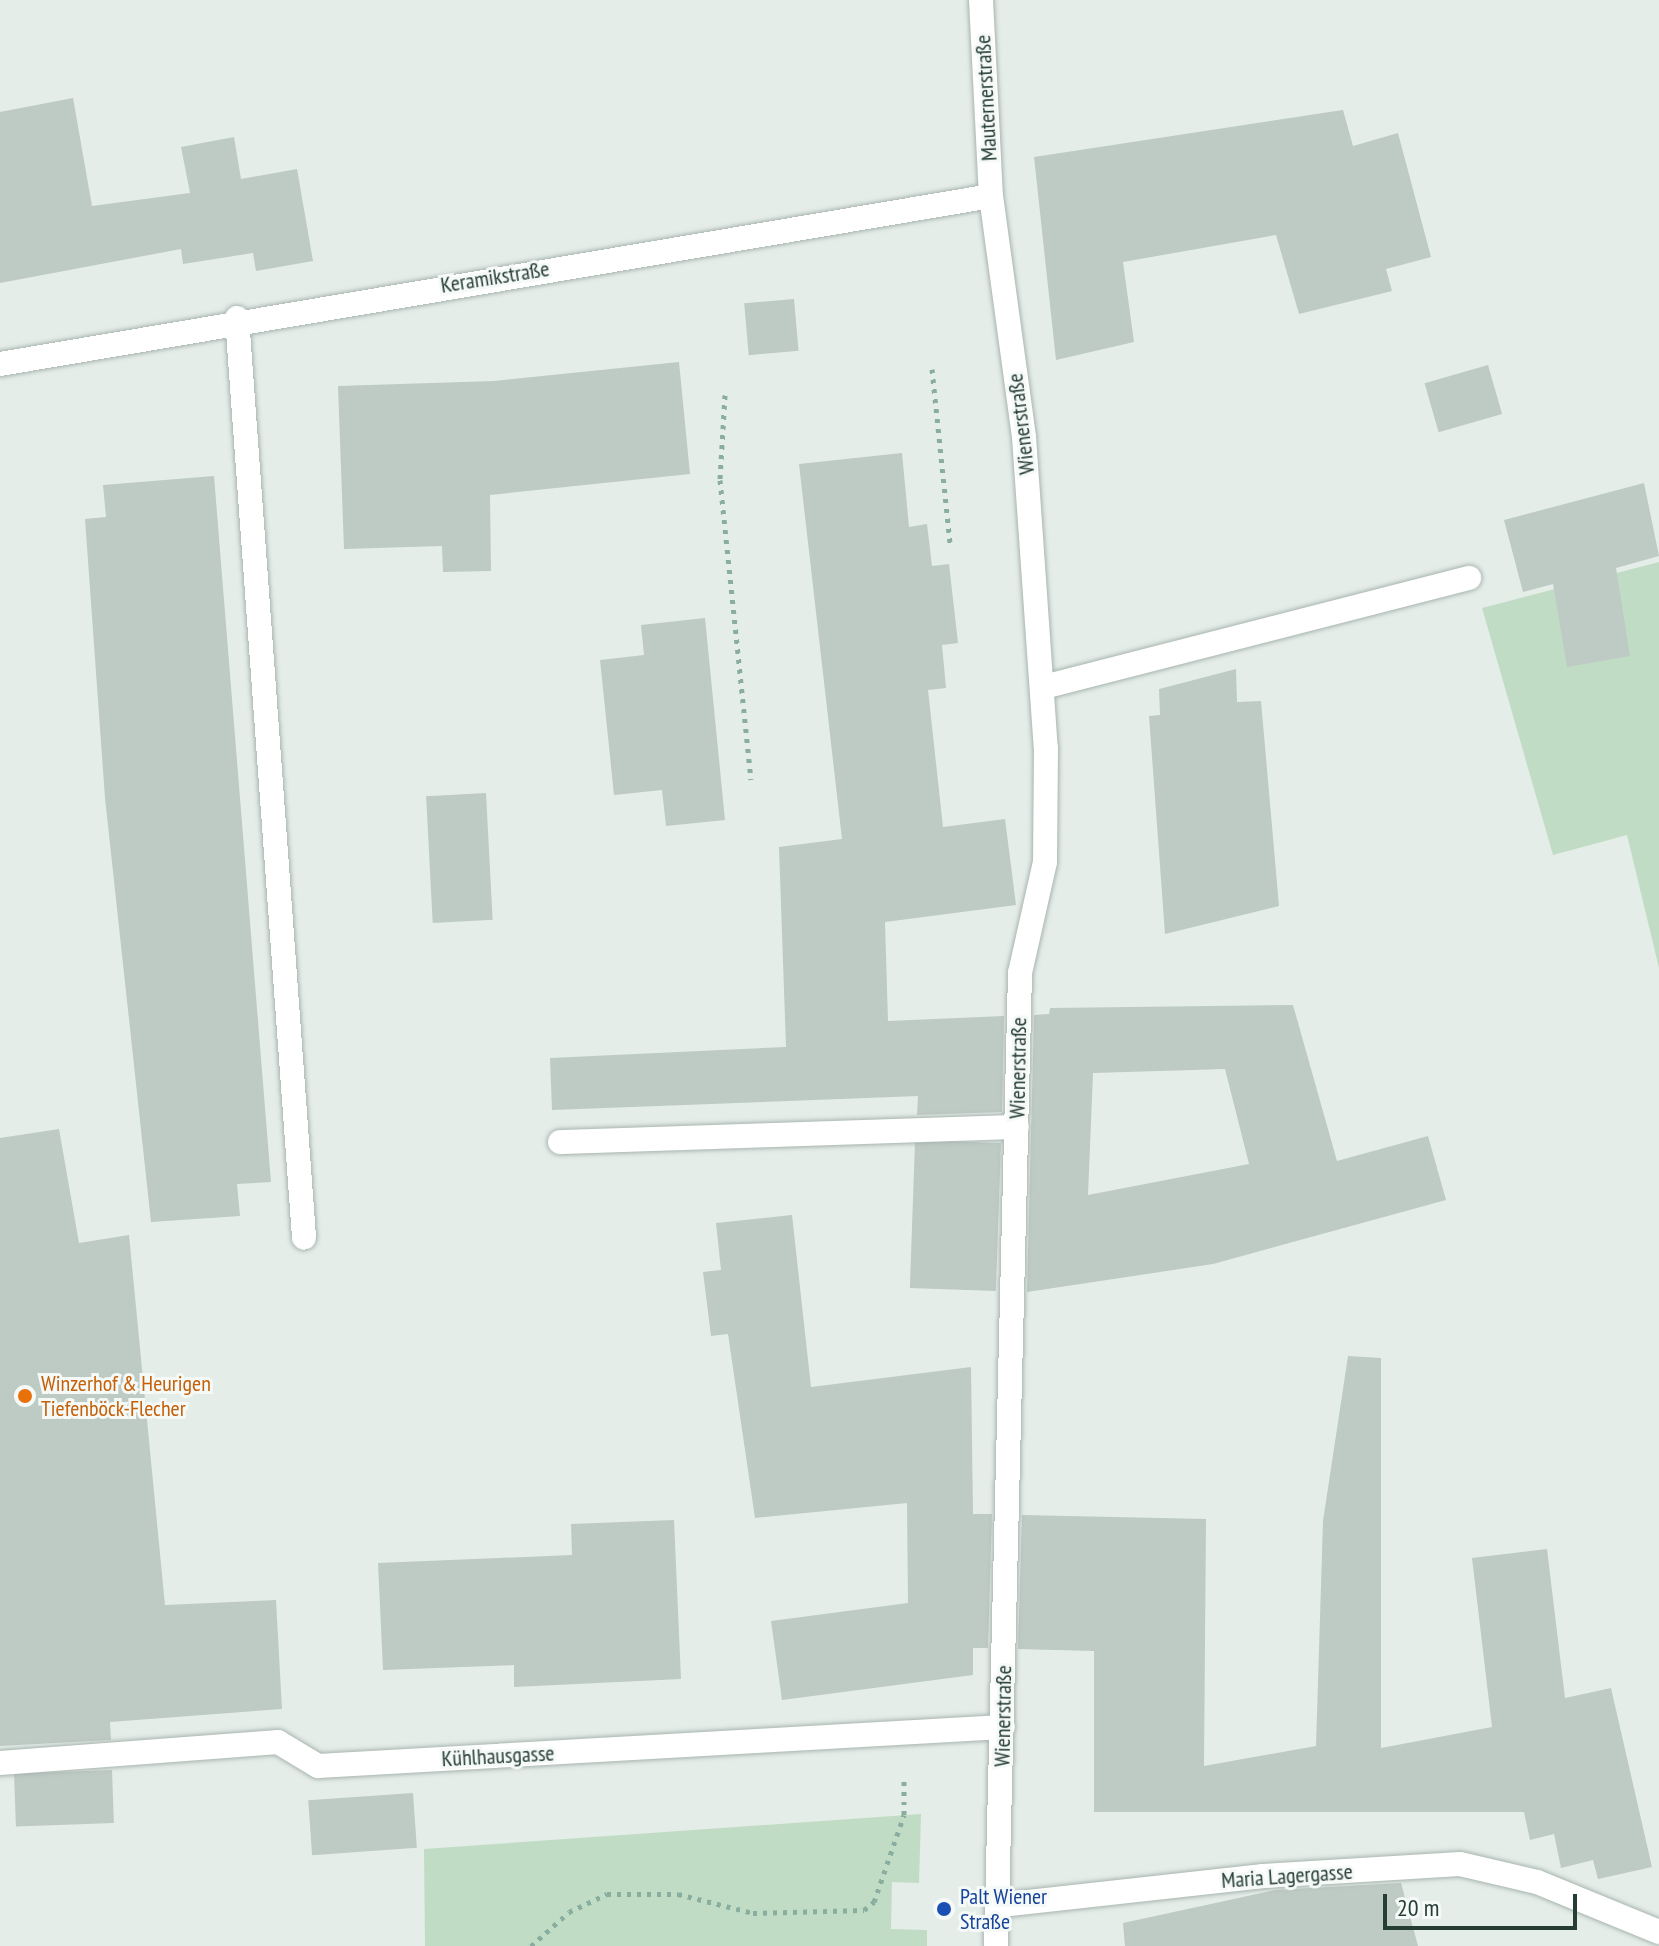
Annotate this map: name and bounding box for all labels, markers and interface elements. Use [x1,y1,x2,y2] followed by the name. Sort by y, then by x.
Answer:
[970,34,1002,162] street label: Mauternerstraße
[439,255,551,299] street label: Keramikstraße
[1002,372,1040,476] street label: Wienerstraße
[1004,1017,1032,1119] street label: Wienerstraße
[41,1370,211,1422] place label: Winzerhof & Heurigen Tiefenböck-Flecher
[16,1387,34,1405] marker: Winzerhof & Heurigen Tiefenböck-Flecher
[989,1665,1017,1767] street label: Wienerstraße
[441,1740,555,1772] street label: Kühlhausgasse
[1220,1858,1354,1894] street label: Maria Lagergasse
[1387,1878,1581,1928] scale bar
[960,1883,1047,1934] place label: Palt Wiener Straße
[1397,1892,1439,1923] text: 20 m
[935,1900,953,1918] marker: Palt Wiener Straße

